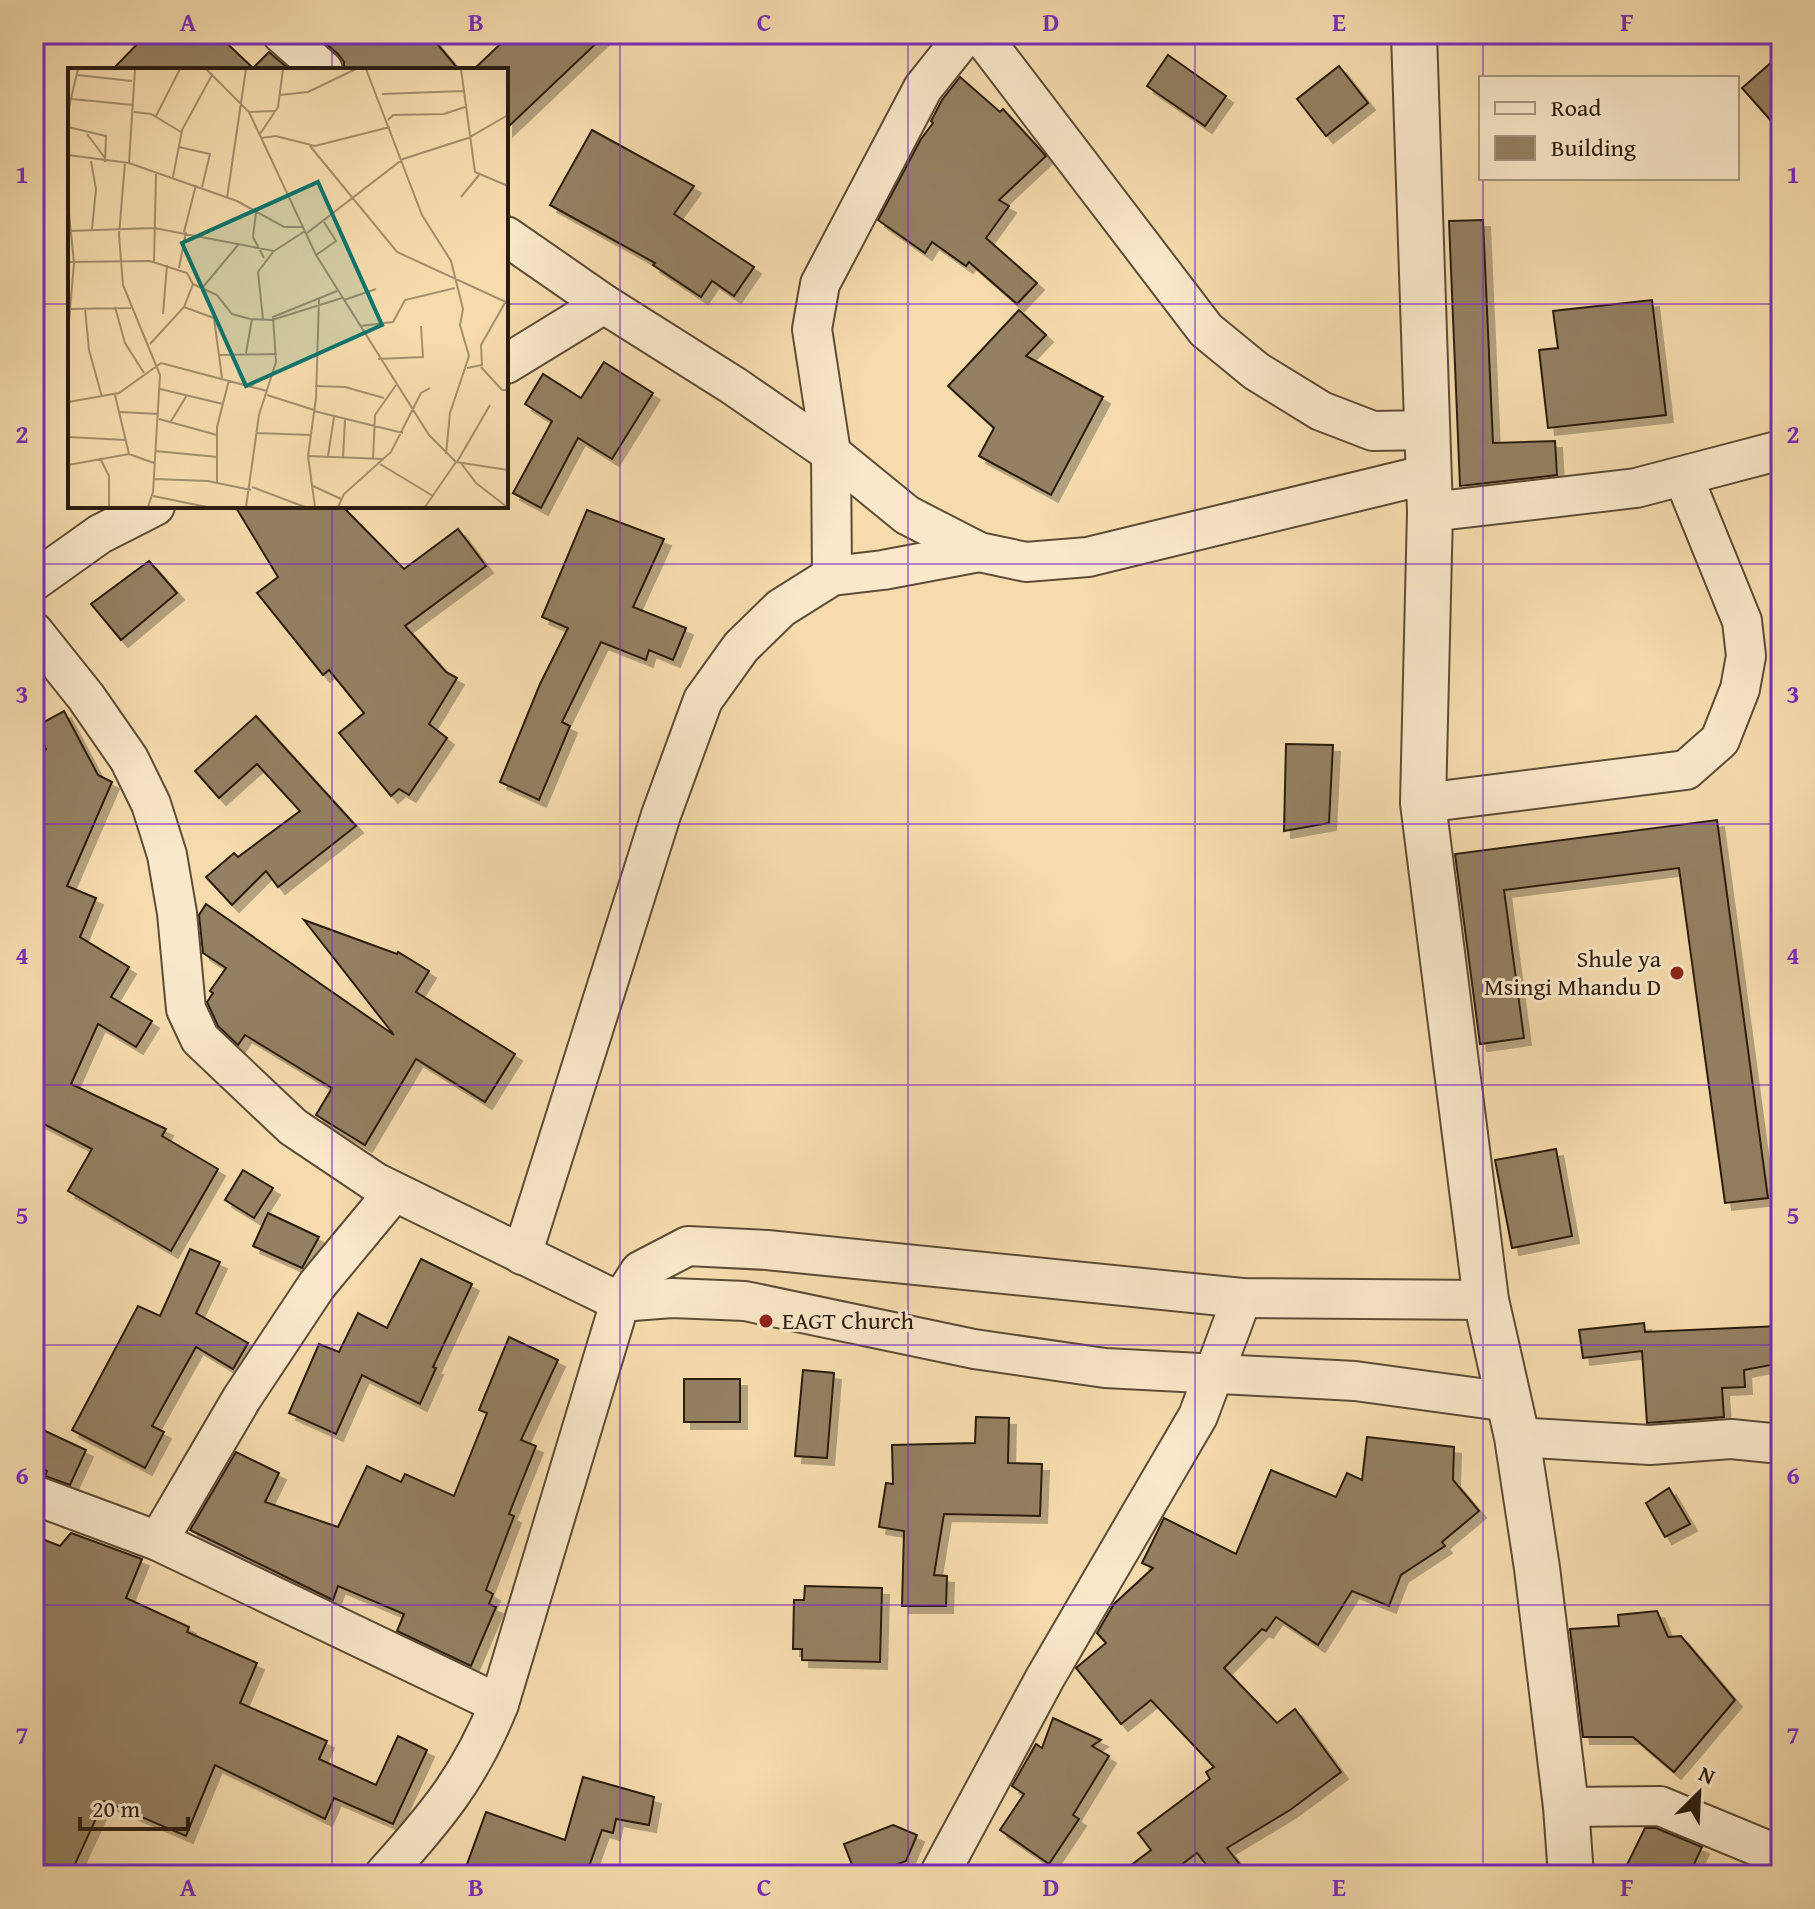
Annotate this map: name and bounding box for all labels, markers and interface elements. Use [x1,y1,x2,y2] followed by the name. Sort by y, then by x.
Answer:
[180,2,197,41] text: A
[468,2,484,41] text: B
[757,2,771,41] text: C
[1043,2,1059,41] text: D
[1332,2,1346,41] text: E
[1620,2,1634,41] text: F
[68,68,508,508] inset map
[1479,76,1739,180] legend
[1551,90,1601,125] text: Road
[1551,130,1636,165] text: Building
[15,154,29,193] text: 1
[1786,154,1800,193] text: 1
[15,414,29,453] text: 2
[1786,414,1800,453] text: 2
[15,674,29,713] text: 3
[1786,674,1800,713] text: 3
[15,935,29,974] text: 4
[1786,935,1800,974] text: 4
[1484,941,1662,1004] place label: Shule ya Msingi Mhandu D
[1668,964,1686,982] marker: Shule ya Msingi Mhandu D
[15,1195,29,1234] text: 5
[1786,1195,1800,1234] text: 5
[782,1303,915,1338] place label: EAGT Church
[757,1312,775,1330] marker: EAGT Church
[15,1455,29,1494] text: 6
[1786,1455,1800,1494] text: 6
[15,1715,29,1754] text: 7
[1786,1715,1800,1754] text: 7
[1659,1753,1739,1833] north arrow
[1694,1757,1721,1792] text: N
[80,1781,188,1831] scale bar
[92,1791,140,1826] text: 20 m
[180,1867,197,1906] text: A
[468,1867,484,1906] text: B
[757,1867,771,1906] text: C
[1043,1867,1059,1906] text: D
[1332,1867,1346,1906] text: E
[1620,1867,1634,1906] text: F

